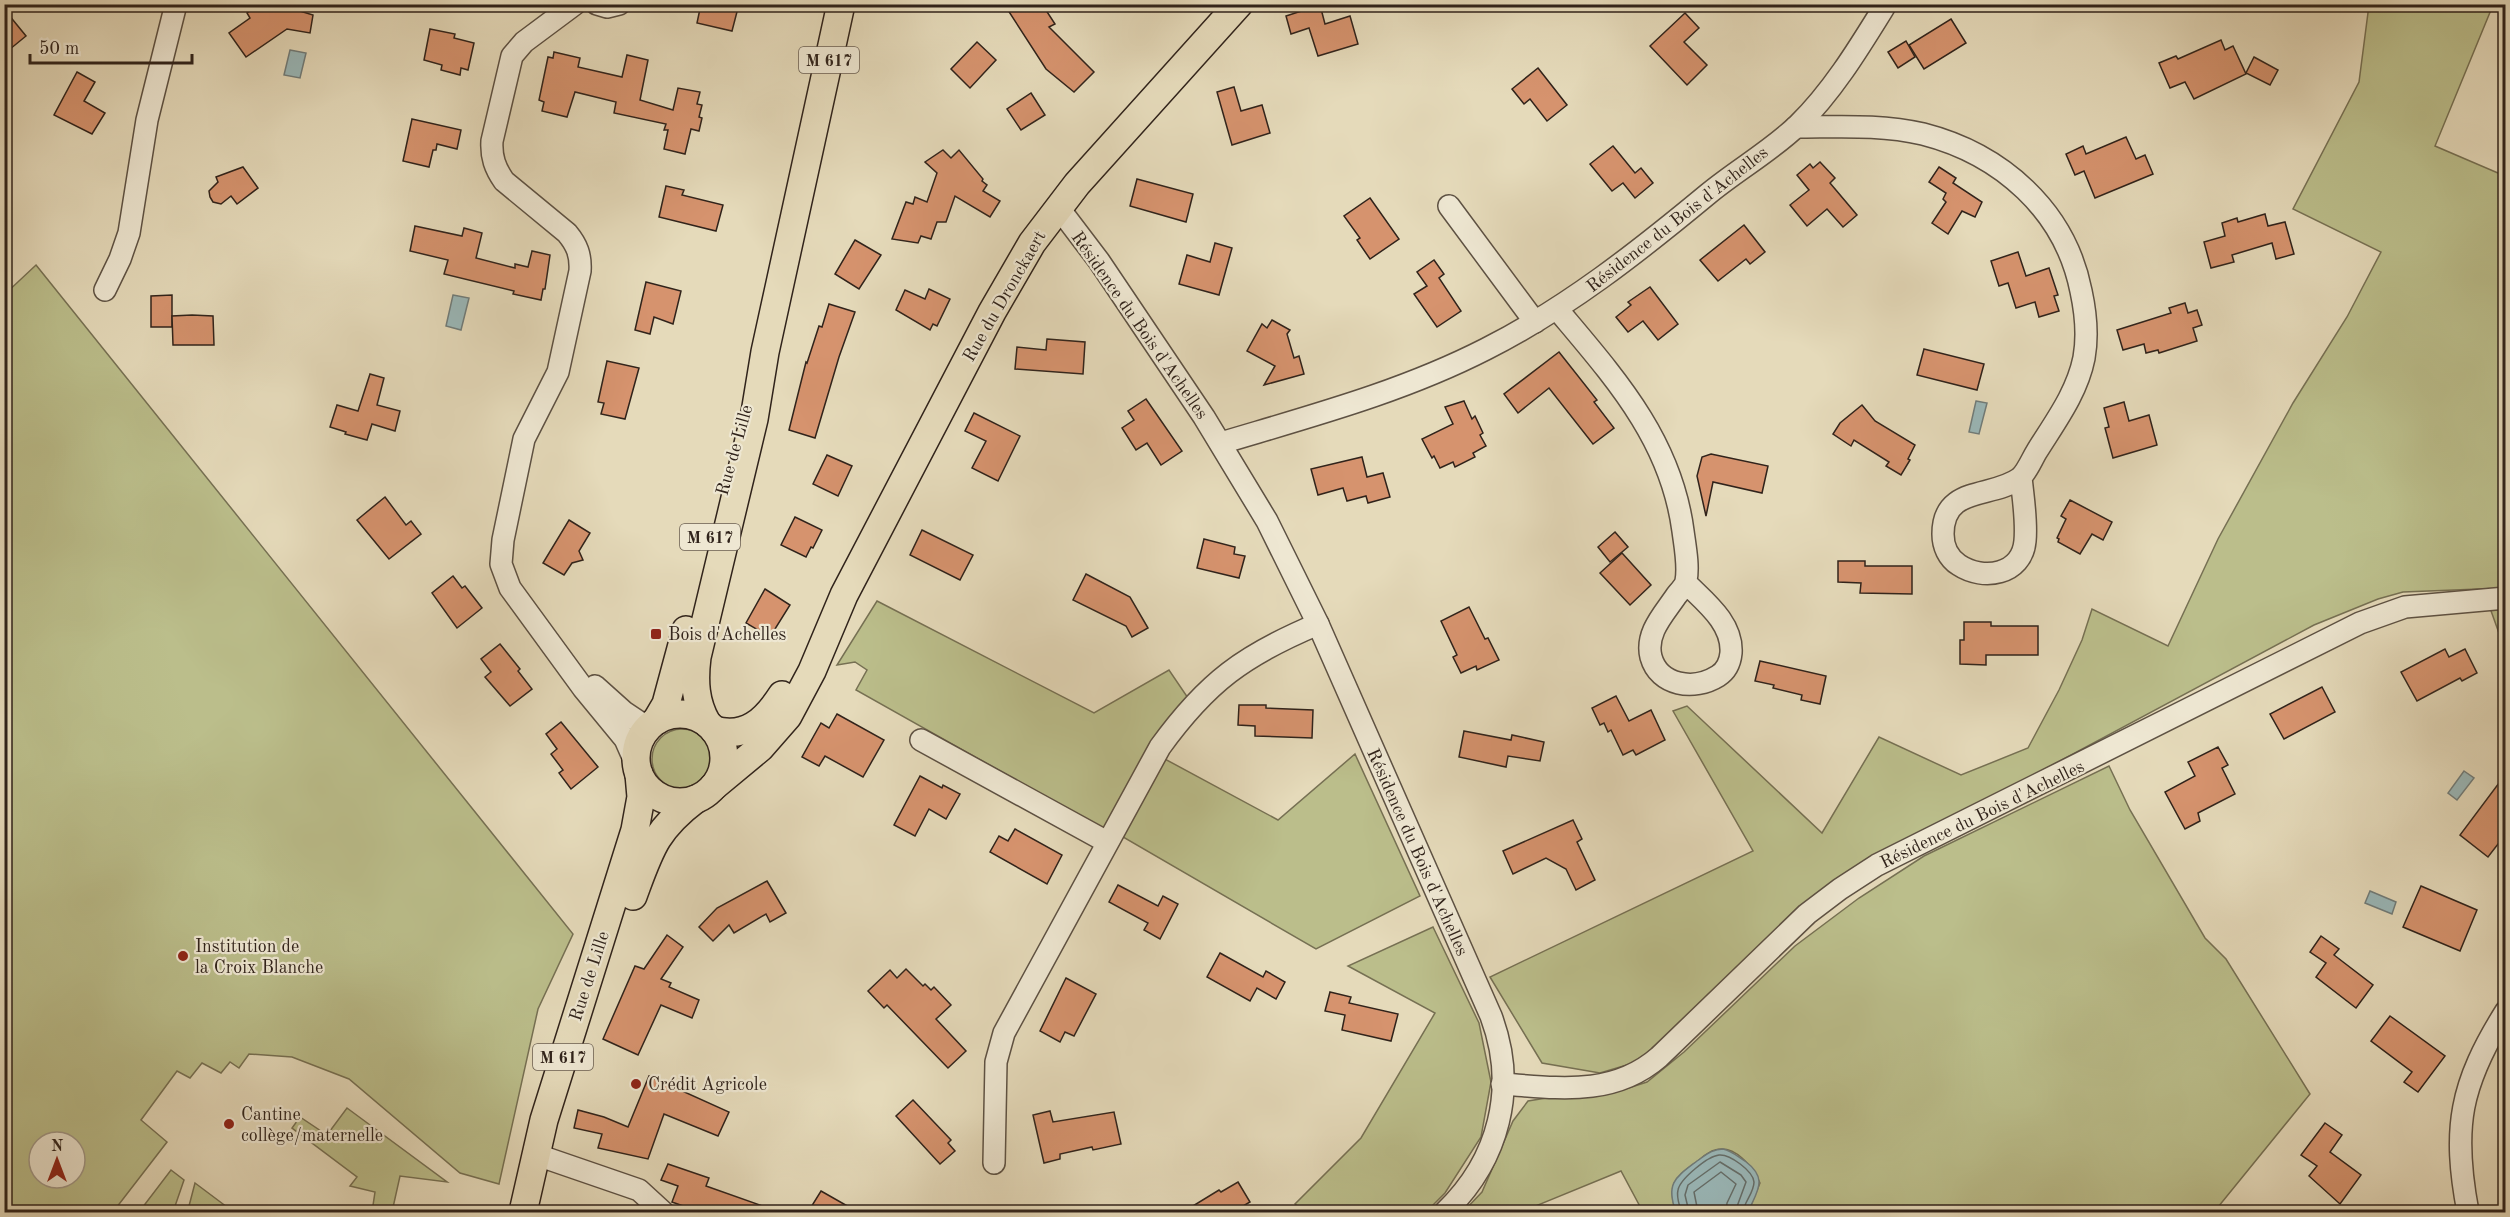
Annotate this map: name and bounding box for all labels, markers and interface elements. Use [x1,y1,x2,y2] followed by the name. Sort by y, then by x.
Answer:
[30,27,192,65] scale bar
[39,40,79,58] text: 50 m
[799,47,859,73] road number: M 617
[1584,143,1772,296] street label: Résidence du Bois d'Achelles
[960,228,1050,365] street label: Rue du Dronckaert
[1067,228,1211,423] street label: Résidence du Bois d'Achelles
[713,403,756,498] street label: Rue de Lille
[680,524,740,550] road number: M 617
[668,626,786,644] place label: Bois d'Achelles
[649,627,663,641] marker: Bois d'Achelles
[1363,746,1471,959] street label: Résidence du Bois d'Achelles
[1878,757,2088,872] street label: Résidence du Bois d'Achelles
[567,929,613,1024] street label: Rue de Lille
[195,938,323,977] place label: Institution de la Croix Blanche
[176,949,190,963] marker: Institution de la Croix Blanche
[533,1044,593,1070] road number: M 617
[648,1076,767,1094] place label: Crédit Agricole
[629,1077,643,1091] marker: Crédit Agricole
[241,1106,383,1145] place label: Cantine collège/maternelle
[222,1117,236,1131] marker: Cantine collège/maternelle
[27,1130,87,1190] north arrow
[51,1139,64,1155] text: N

